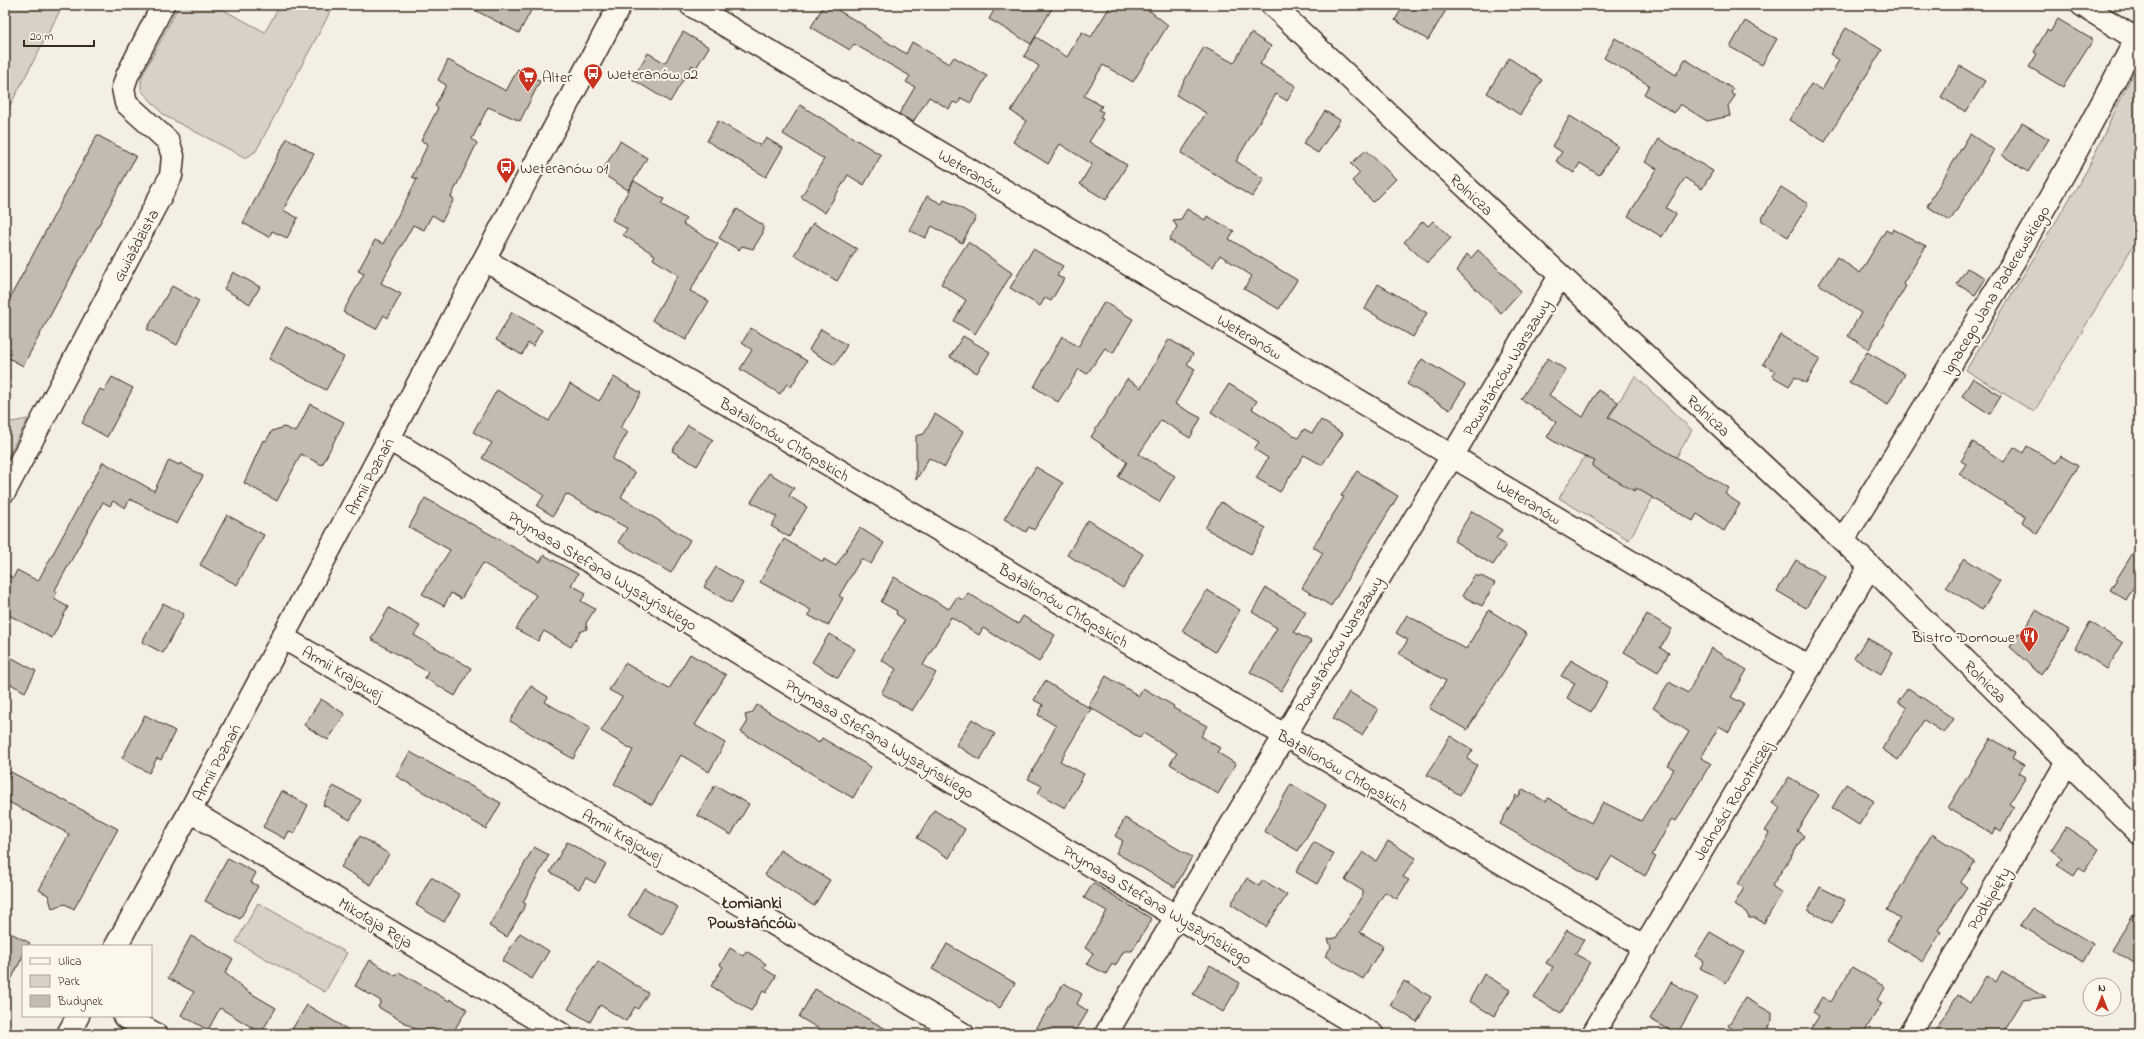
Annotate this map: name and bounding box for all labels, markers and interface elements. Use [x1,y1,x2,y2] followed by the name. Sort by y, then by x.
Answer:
[24,22,94,48] scale bar
[30,28,53,46] text: 20 m
[582,62,604,90] bus stop icon: Weteranów 02
[607,63,698,87] place label: Weteranów 02
[517,65,539,93] supermarket icon: Alter
[542,66,572,90] place label: Alter
[933,144,1007,202] street label: Weteranów
[495,156,517,184] bus stop icon: Weteranów 01
[520,157,608,181] place label: Weteranów 01
[1443,169,1498,222] street label: Rolnicza
[1936,201,2057,381] street label: Ignacego Jana Paderewskiego
[108,205,166,287] street label: Gwiaździsta
[1457,295,1558,441] street label: Powstańców Warszawy
[1212,309,1286,367] street label: Weteranów
[1680,390,1735,443] street label: Rolnicza
[714,392,853,489] street label: Batalionów Chłopskich
[340,434,401,520] street label: Armii Poznań
[1491,474,1565,532] street label: Weteranów
[503,506,701,638] street label: Prymasa Stefana Wyszyńskiego
[993,558,1132,655] street label: Batalionów Chłopskich
[1289,572,1390,718] street label: Powstańców Warszawy
[2018,625,2040,653] restaurant icon: Bistro Domowe
[1911,626,2016,650] place label: Bistro Domowe
[297,641,388,707] street label: Armii Krajowej
[1958,655,2012,709] street label: Rolnicza
[780,674,978,806] street label: Prymasa Stefana Wyszyńskiego
[187,720,248,806] street label: Armii Poznań
[1271,724,1412,819] street label: Batalionów Chłopskich
[1688,736,1779,866] street label: Jedności Robotniczej
[577,804,668,870] street label: Armii Krajowej
[1058,840,1256,972] street label: Prymasa Stefana Wyszyńskiego
[1962,863,2018,935] street label: Podbipięty
[708,891,796,936] district label: Łomianki Powstańców
[333,892,417,955] street label: Mikołaja Reja
[22,945,152,1017] legend
[58,953,82,971] text: Ulica
[58,973,80,991] text: Park
[2082,977,2122,1017] north arrow
[2098,980,2106,996] text: N
[57,993,104,1012] text: Budynek

